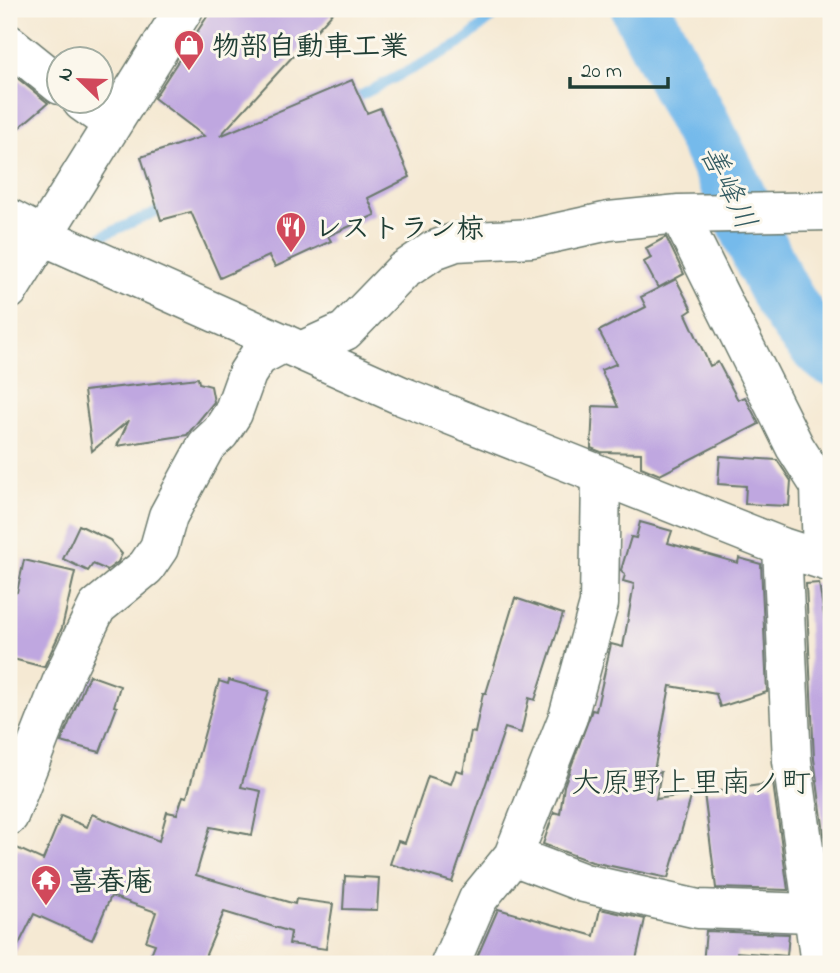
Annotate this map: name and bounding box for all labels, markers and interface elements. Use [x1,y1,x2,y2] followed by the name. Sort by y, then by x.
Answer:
[172,28,206,72] shop icon: 物部自動車工業
[212,28,408,69] place label: 物部自動車工業
[46,46,116,116] north arrow
[570,46,668,90] scale bar
[581,57,622,87] text: 20 m
[52,63,82,86] text: N
[687,138,766,238] water label: 善峰川
[274,210,308,254] restaurant icon: レストラン椋
[314,210,484,251] place label: レストラン椋
[571,763,811,807] district label: 大原野上里南ノ町
[29,863,63,907] temple icon: 喜春庵
[69,863,153,904] place label: 喜春庵

